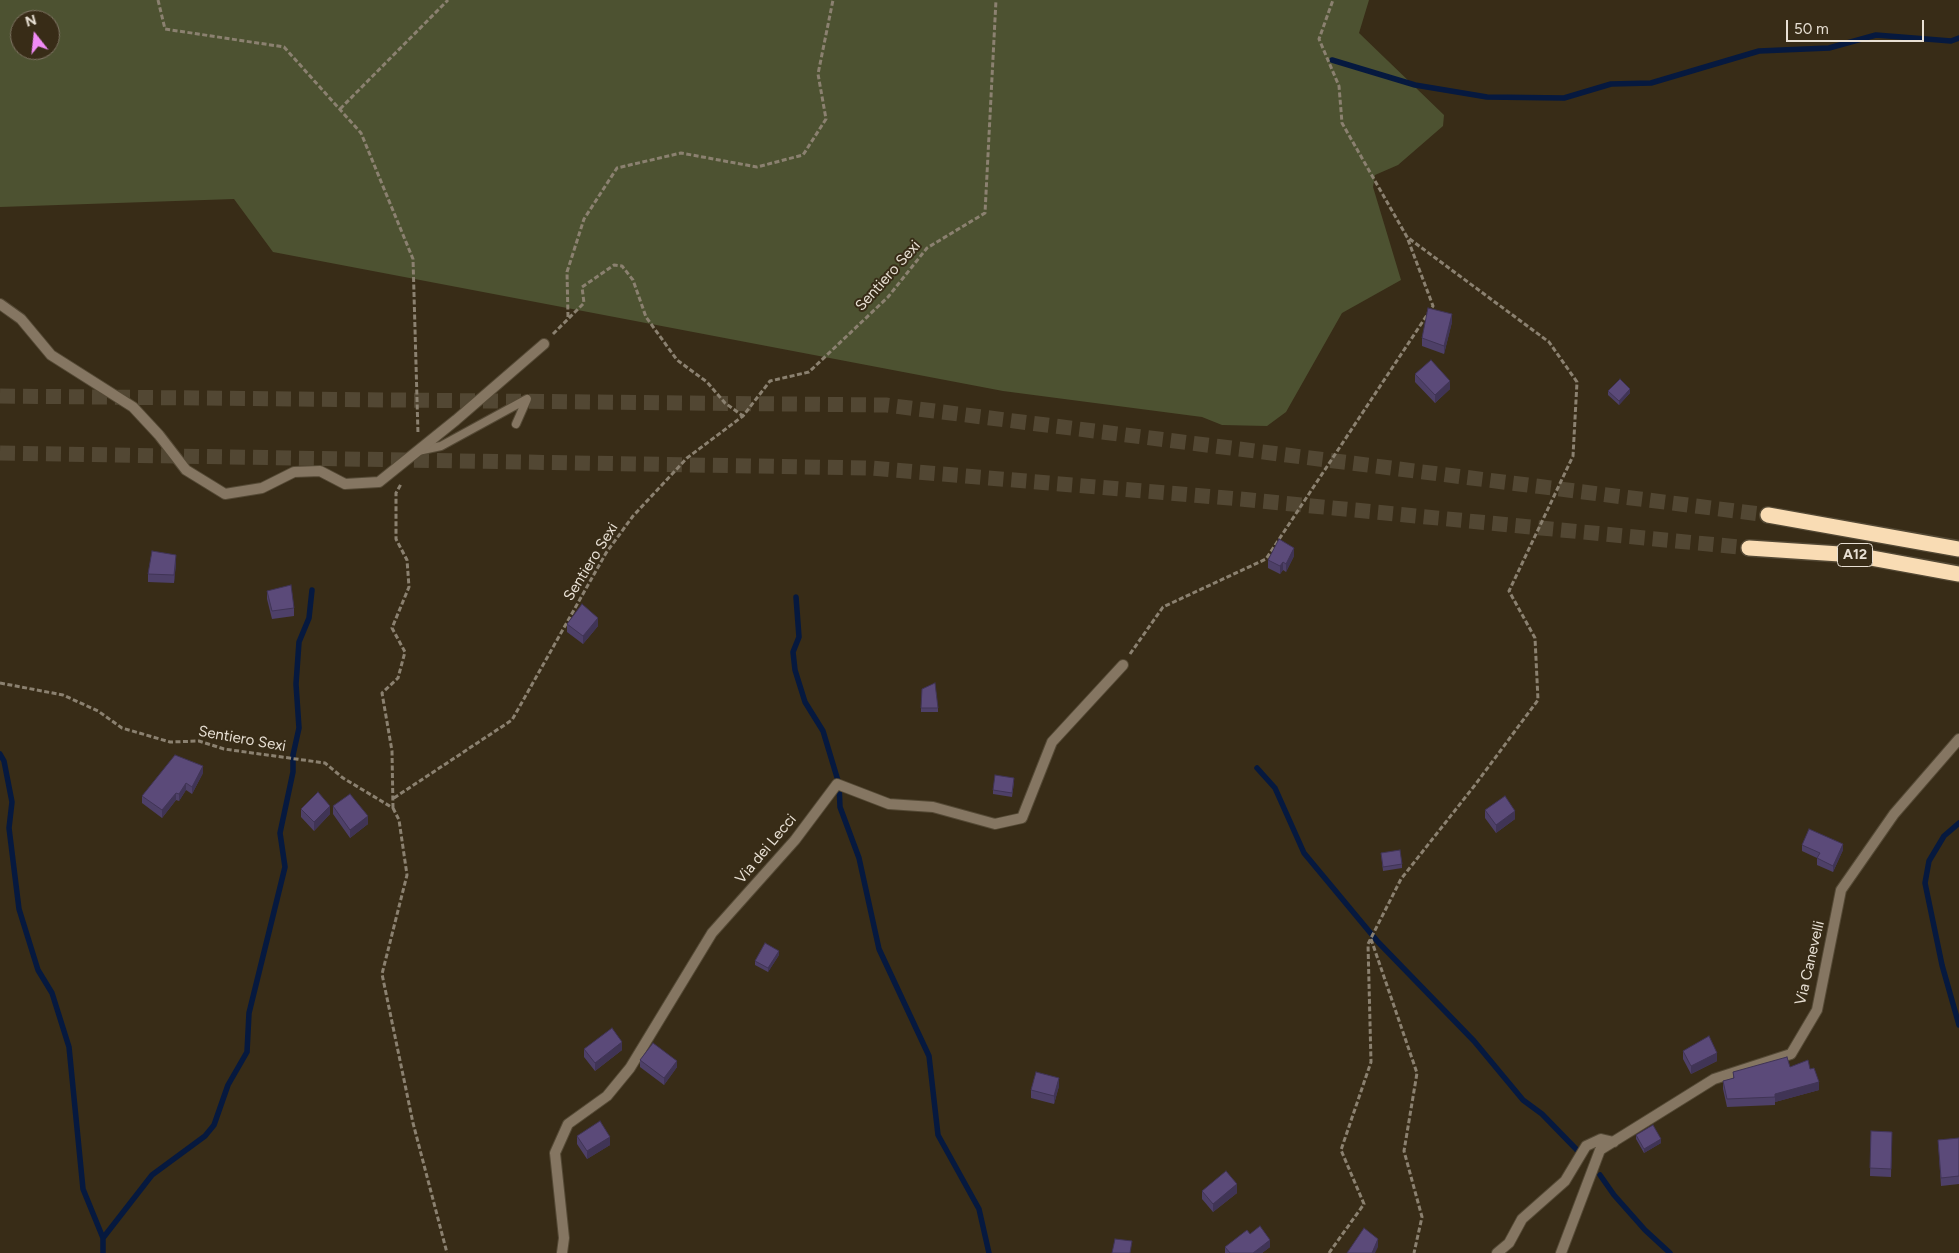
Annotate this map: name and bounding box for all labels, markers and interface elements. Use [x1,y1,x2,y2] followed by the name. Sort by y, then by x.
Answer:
[10,10,60,60] north arrow
[1789,10,1926,42] scale bar
[23,11,39,31] text: N
[1794,20,1829,38] text: 50 m
[852,237,924,315] street label: Sentiero Sexi
[560,520,622,604] street label: Sentiero Sexi
[1838,544,1872,566] road number: A12
[197,722,287,756] street label: Sentiero Sexi
[732,811,800,887] street label: Via dei Lecci
[1792,919,1828,1007] street label: Via Canevelli

